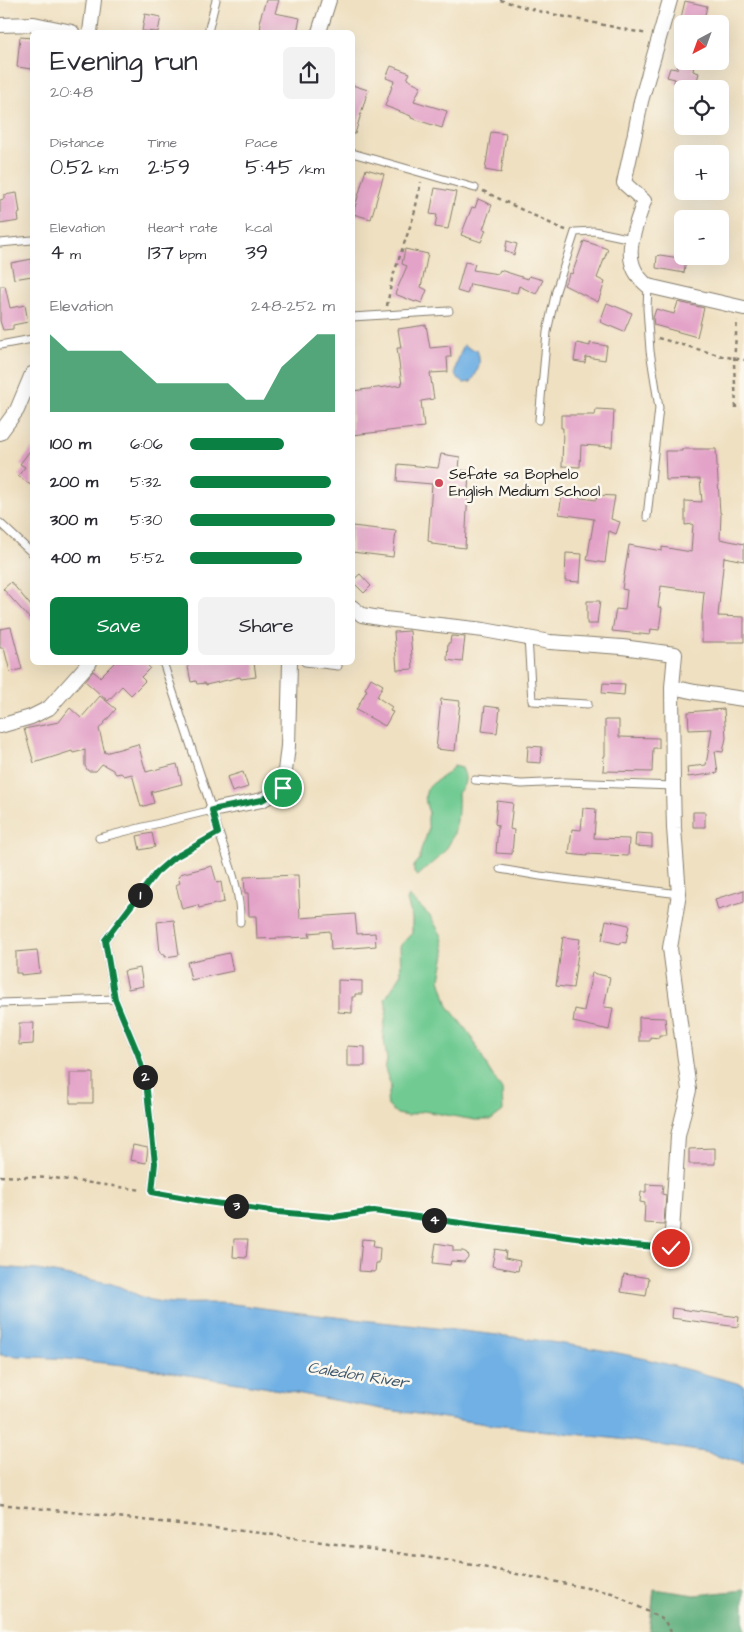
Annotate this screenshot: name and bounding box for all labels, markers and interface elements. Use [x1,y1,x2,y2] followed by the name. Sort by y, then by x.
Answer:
[674,15,729,70] north arrow
[674,15,729,265] map controls
[50,42,198,81] text: Evening run
[283,47,335,99] button: share
[674,80,729,135] button: locate
[50,81,93,103] text: 20:48
[50,133,104,153] text: Distance
[148,133,177,153] text: Time
[245,133,278,153] text: Pace
[674,145,729,200] button: +
[50,153,93,182] text: 0.52
[148,153,190,182] text: 2:59
[245,153,293,182] text: 5:45
[93,160,118,180] text: km
[293,160,324,180] text: /km
[674,210,729,265] button: −
[50,218,105,238] text: Elevation
[148,218,218,238] text: Heart rate
[245,218,272,238] text: kcal
[50,238,64,267] text: 4
[148,238,174,267] text: 137
[245,238,268,267] text: 39
[64,245,81,265] text: m
[174,245,206,265] text: bpm
[50,295,113,317] text: Elevation
[251,295,335,317] text: 248–252 m
[50,433,91,455] text: 100 m
[130,433,163,455] text: 6:06
[449,464,600,503] place label: Sefate sa Bophelo English Medium School
[50,471,98,493] text: 200 m
[130,471,161,493] text: 5:32
[433,477,445,489] marker: Sefate sa Bophelo English Medium School
[50,509,97,531] text: 300 m
[130,509,162,531] text: 5:30
[50,547,100,569] text: 400 m
[130,547,164,569] text: 5:52
[50,597,188,655] button: Save
[198,597,335,655] button: Share
[262,767,304,809] pin
[269,774,297,802] icon: arrive
[128,882,152,908] pin: 1
[140,885,141,905] text: 1
[132,1064,158,1090] pin: 2
[141,1067,150,1087] text: 2
[224,1194,248,1218] pin: 3
[233,1196,240,1216] text: 3
[422,1208,446,1232] pin: 4
[430,1210,439,1230] text: 4
[650,1227,692,1269] pin
[657,1234,685,1262] icon: check
[306,1356,412,1394] water label: Caledon River

